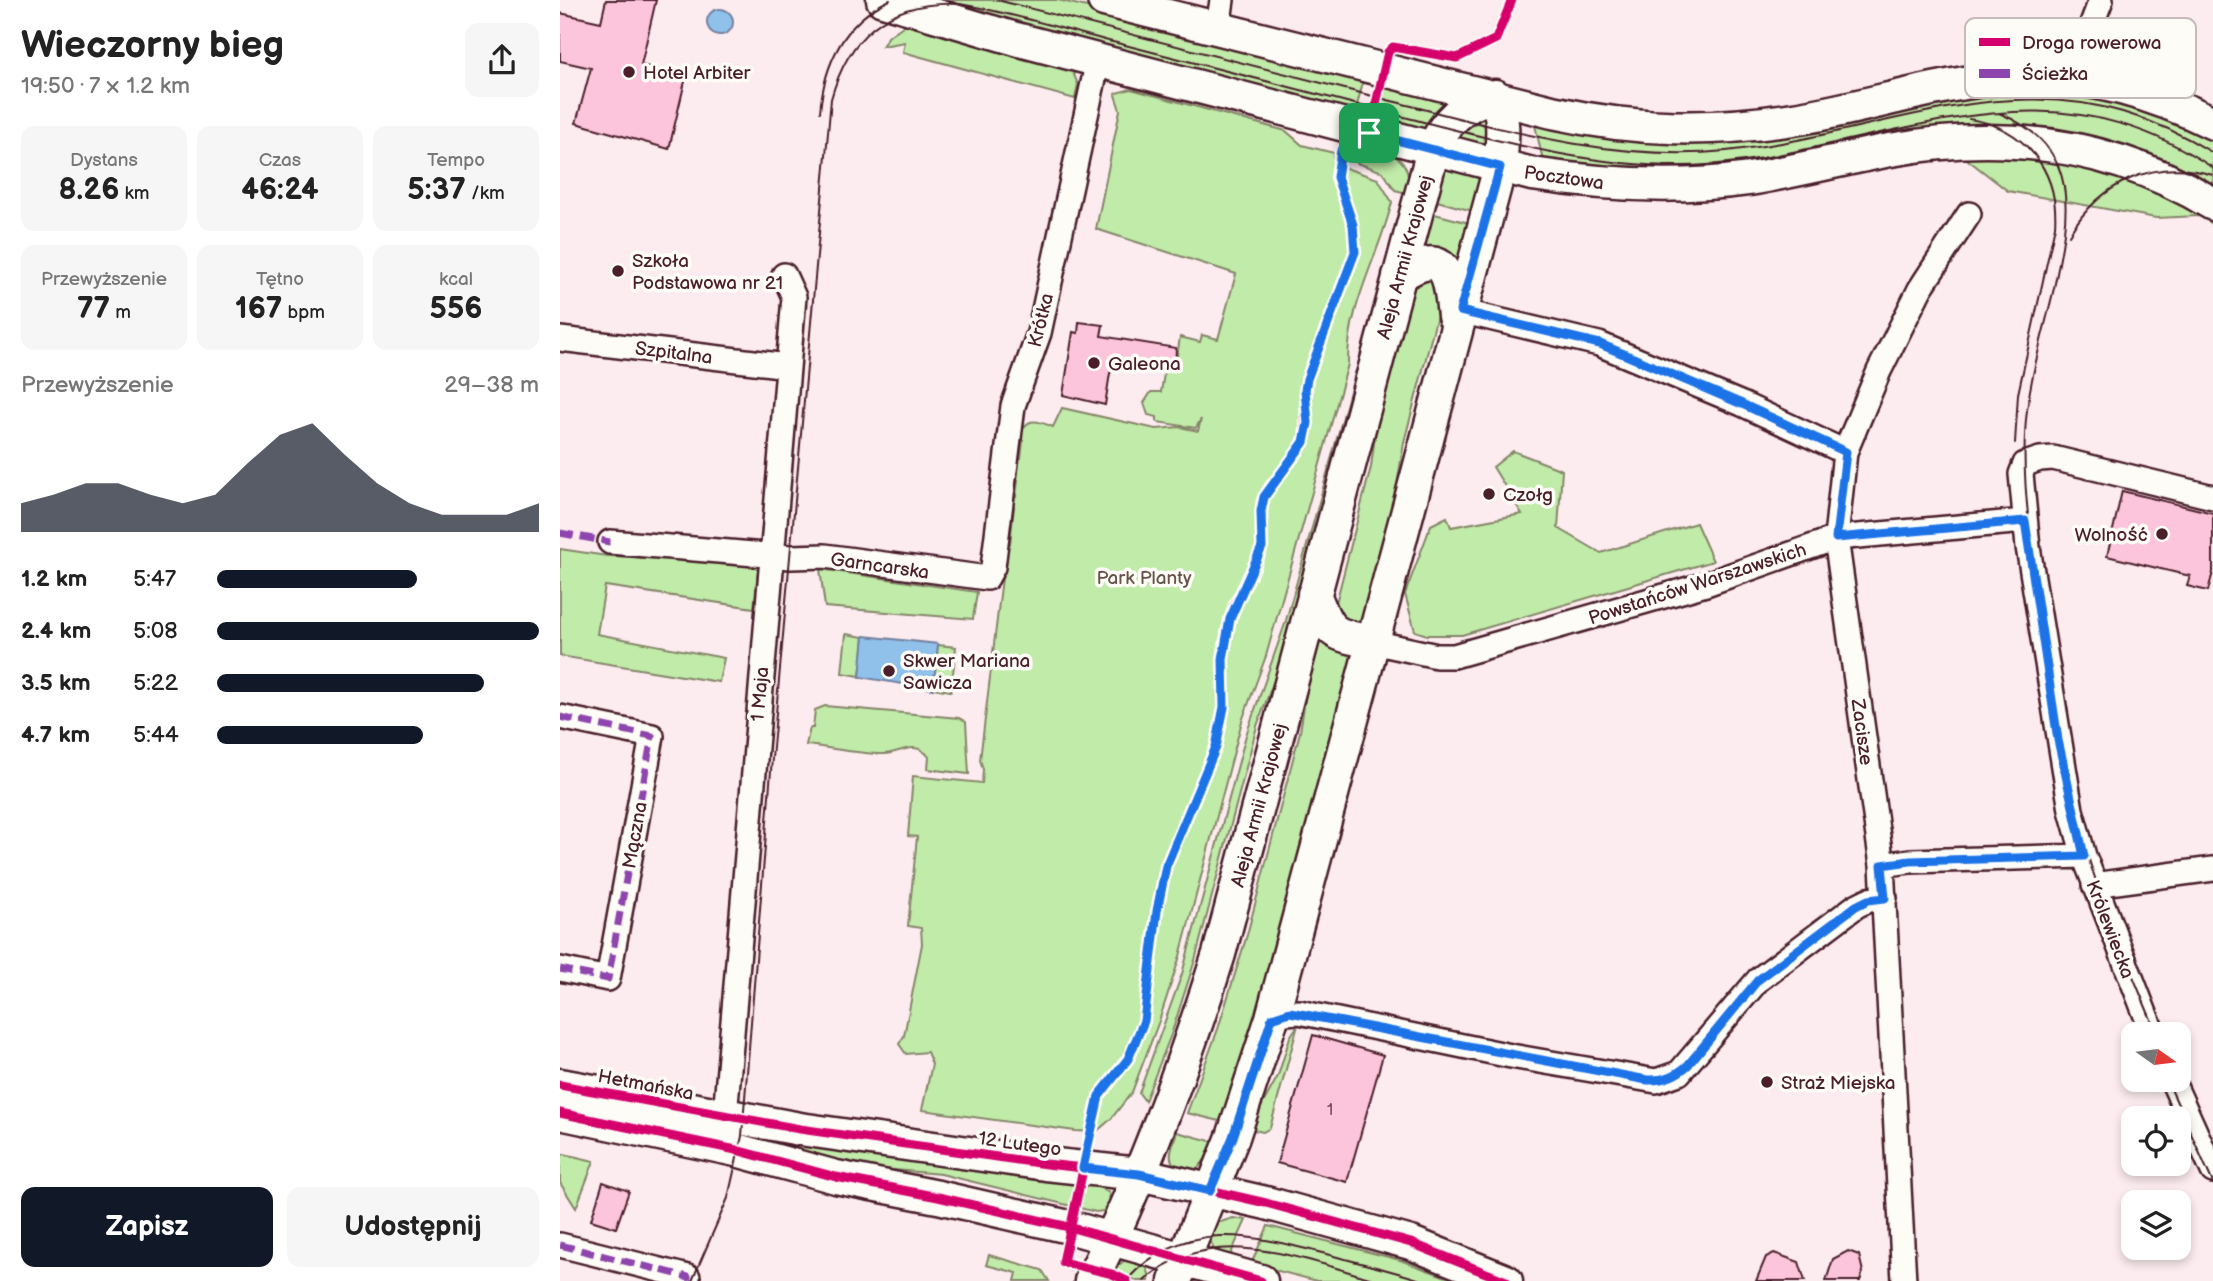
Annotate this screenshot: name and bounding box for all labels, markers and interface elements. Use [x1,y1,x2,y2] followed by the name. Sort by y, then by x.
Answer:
[1965,18,2196,98] legend
[21,23,284,68] text: Wieczorny bieg
[465,23,539,97] button: share
[2022,32,2162,55] text: Droga rowerowa
[643,62,751,85] place label: Hotel Arbiter
[2022,62,2088,86] text: Ścieżka
[621,64,637,80] marker: Hotel Arbiter
[21,72,190,100] text: 19:50 · 7 × 1.2 km
[1339,103,1399,163] pin
[1350,114,1388,152] icon: arrive
[70,149,138,172] text: Dystans
[259,149,301,172] text: Czas
[427,149,485,172] text: Tempo
[1522,161,1605,195] street label: Pocztowa
[59,172,119,208] text: 8.26
[241,172,319,208] text: 46:24
[407,172,466,208] text: 5:37
[1373,173,1438,342] street label: Aleja Armii Krajowej
[119,182,149,205] text: km
[466,182,505,205] text: /km
[632,250,783,295] place label: Szkoła Podstawowa nr 21
[610,263,626,279] marker: Szkoła Podstawowa nr 21
[41,268,167,291] text: Przewyższenie
[256,268,304,291] text: Tętno
[439,268,473,291] text: kcal
[77,291,110,327] text: 77
[235,291,282,327] text: 167
[430,291,482,327] text: 556
[1024,291,1059,350] street label: Krótka
[110,301,131,324] text: m
[282,301,325,324] text: bpm
[634,337,714,370] street label: Szpitalna
[1108,353,1181,376] place label: Galeona
[1086,355,1102,371] marker: Galeona
[21,371,174,399] text: Przewyższenie
[444,371,539,399] text: 29–38 m
[1503,484,1553,507] place label: Czołg
[1481,486,1497,502] marker: Czołg
[2074,524,2148,547] place label: Wolność
[2154,526,2170,542] marker: Wolność
[1586,538,1809,631] street label: Powstańców Warszawskich
[829,548,931,585] street label: Garncarska
[21,565,87,593] text: 1.2 km
[133,565,176,593] text: 5:47
[1096,567,1192,590] park label: Park Planty
[21,617,91,645] text: 2.4 km
[133,617,178,645] text: 5:08
[903,650,1030,695] place label: Skwer Mariana Sawicza
[881,663,897,679] marker: Skwer Mariana Sawicza
[747,666,774,722] street label: 1 Maja
[21,669,91,697] text: 3.5 km
[133,669,178,697] text: 5:22
[1845,697,1878,767] street label: Zacisze
[21,721,90,749] text: 4.7 km
[133,721,179,749] text: 5:44
[1227,721,1292,890] street label: Aleja Armii Krajowej
[618,800,653,871] street label: Mączna
[2080,877,2139,982] street label: Królewiecka
[2121,1022,2191,1092] north arrow
[2121,1022,2191,1260] map controls
[596,1065,695,1106] street label: Hetmańska
[1781,1072,1896,1095] place label: Straż Miejska
[1759,1074,1775,1090] marker: Straż Miejska
[1327,1101,1333,1120] house number: 1
[2121,1106,2191,1176] button: locate
[977,1127,1063,1162] street label: 12 Lutego
[21,1187,273,1267] button: Zapisz
[287,1187,539,1267] button: Udostępnij
[2121,1190,2191,1260] button: layers

